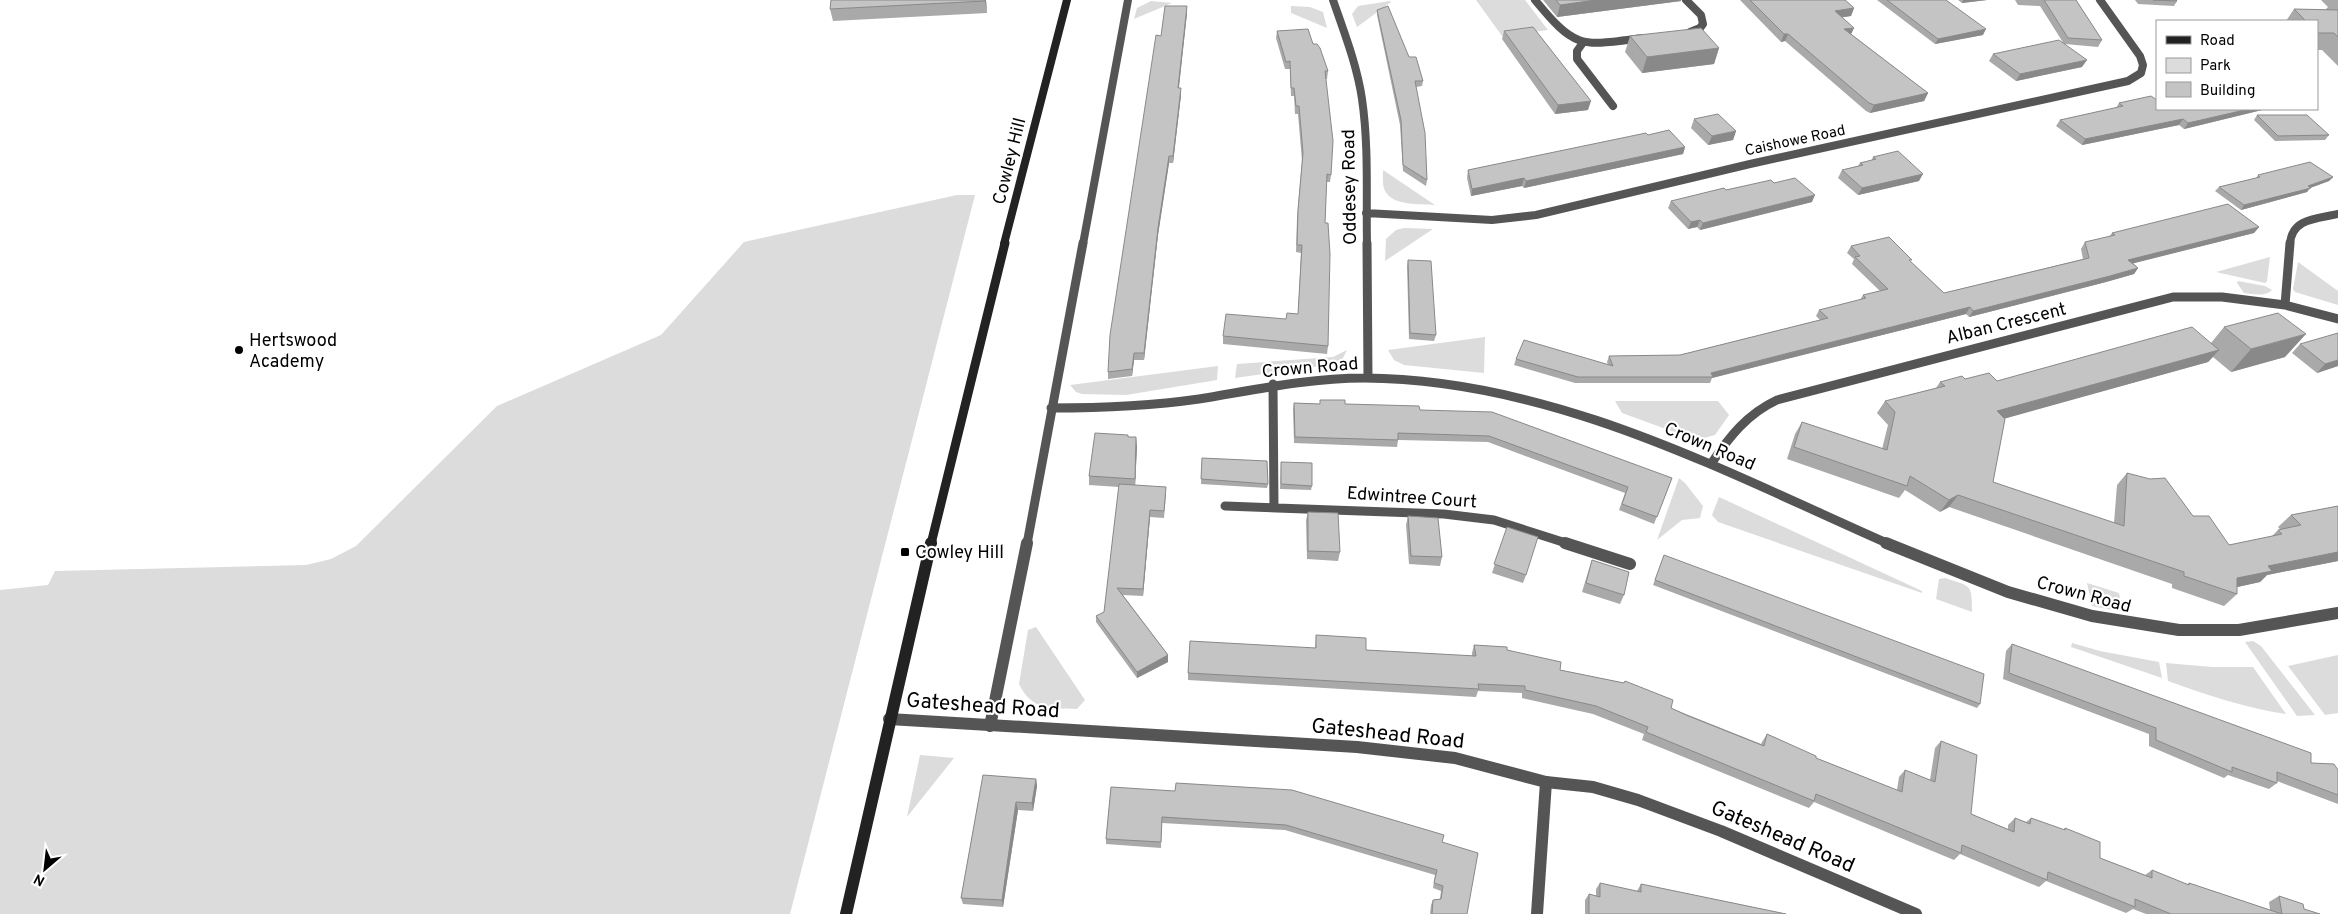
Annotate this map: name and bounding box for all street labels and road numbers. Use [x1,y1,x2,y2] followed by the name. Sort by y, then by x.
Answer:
[989,115,1032,207] street label: Cowley Hill
[1743,122,1847,161] street label: Caishowe Road
[1338,129,1363,245] street label: Oddesey Road
[1944,298,2069,350] street label: Alban Crescent
[1261,353,1359,384] street label: Crown Road
[1660,418,1759,477] street label: Crown Road
[1346,482,1478,515] street label: Edwintree Court
[2034,572,2133,619] street label: Crown Road
[905,688,1061,725] street label: Gateshead Road
[1310,713,1466,756] street label: Gateshead Road
[1706,795,1859,880] street label: Gateshead Road

